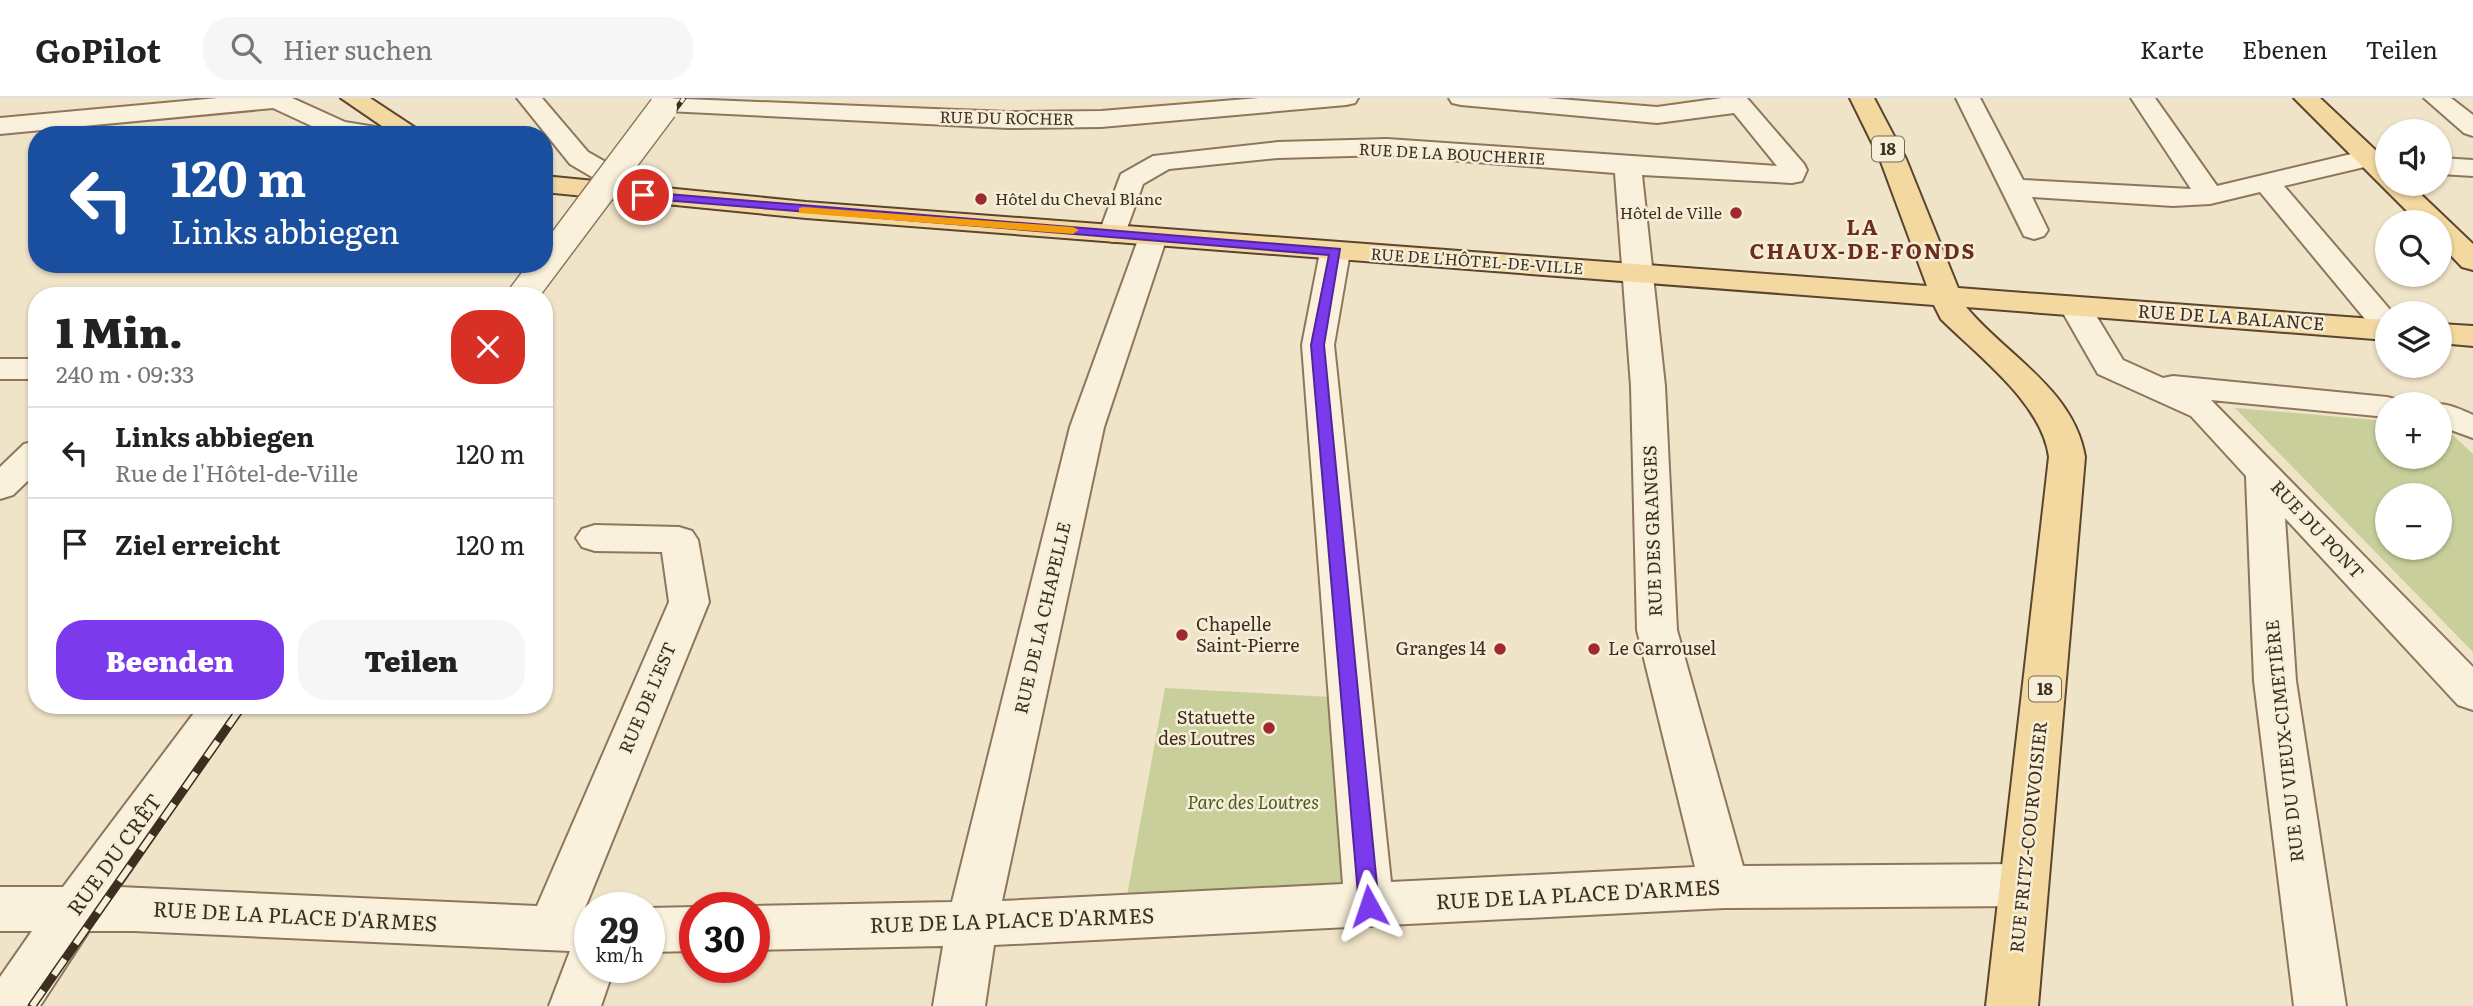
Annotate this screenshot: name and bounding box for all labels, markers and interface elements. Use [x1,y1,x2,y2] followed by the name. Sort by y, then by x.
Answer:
[203,17,693,80] search box
[35,24,161,73] text: GoPilot
[227,29,265,67] icon: search
[283,29,433,68] text: Hier suchen
[2140,31,2204,66] text: Karte
[2242,31,2328,66] text: Ebenen
[2366,31,2438,66] text: Teilen
[939,104,1075,130] street label: RUE DU ROCHER
[2375,119,2452,560] map controls
[2375,119,2452,196] button: sound
[1358,136,1546,170] street label: RUE DE LA BOUCHERIE
[1872,136,1904,162] road number: 18
[171,139,306,212] text: 120 m
[56,154,147,245] icon: left
[613,165,673,225] pin
[624,176,662,214] icon: arrive
[995,186,1162,210] place label: Hôtel du Cheval Blanc
[973,191,989,207] marker: Hôtel du Cheval Blanc
[1620,200,1722,224] place label: Hôtel de Ville
[1728,205,1744,221] marker: Hôtel de Ville
[171,206,400,254] text: Links abbiegen
[1750,210,1977,265] district label: LA CHAUX-DE-FONDS
[2375,210,2452,287] button: search
[1370,241,1584,279] street label: RUE DE L'HÔTEL-DE-VILLE
[2137,297,2325,336] street label: RUE DE LA BALANCE
[56,299,183,361] text: 1 Min.
[2375,301,2452,378] button: layers
[451,310,525,384] button: close
[56,356,194,390] text: 240 m · 09:33
[2375,392,2452,469] button: +
[115,416,314,455] text: Links abbiegen
[456,433,525,472] text: 120 m
[56,434,94,472] icon: left
[1635,445,1668,617] street label: RUE DES GRANGES
[115,455,358,489] text: Rue de l'Hôtel-de-Ville
[2265,474,2371,584] street label: RUE DU PONT
[2375,483,2452,560] button: −
[1006,519,1077,716] street label: RUE DE LA CHAPELLE
[115,524,280,563] text: Ziel erreicht
[456,524,525,563] text: 120 m
[56,525,94,563] icon: arrive
[1196,610,1299,658] place label: Chapelle Saint-Pierre
[2257,619,2310,864] street label: RUE DU VIEUX-CIMETIÈRE
[56,620,284,700] button: Beenden
[298,620,525,700] button: Teilen
[1174,627,1190,643] marker: Chapelle Saint-Pierre
[1396,634,1486,661] place label: Granges 14
[1608,634,1716,661] place label: Le Carrousel
[611,638,682,757] street label: RUE DE L'EST
[1492,641,1508,657] marker: Granges 14
[1586,641,1602,657] marker: Le Carrousel
[2029,676,2061,702] road number: 18
[1158,703,1255,751] place label: Statuette des Loutres
[1261,720,1277,736] marker: Statuette des Loutres
[2002,720,2053,954] street label: RUE FRITZ-COURVOISIER
[58,786,168,921] street label: RUE DU CRÊT
[1187,788,1319,815] park label: Parc des Loutres
[1332,869,1406,943] position arrow
[1435,870,1721,915] street label: RUE DE LA PLACE D'ARMES
[152,892,438,937] street label: RUE DE LA PLACE D'ARMES
[679,892,770,983] speed limit sign: 30
[869,898,1155,939] street label: RUE DE LA PLACE D'ARMES
[600,902,639,954] text: 29
[596,941,643,968] text: km/h

